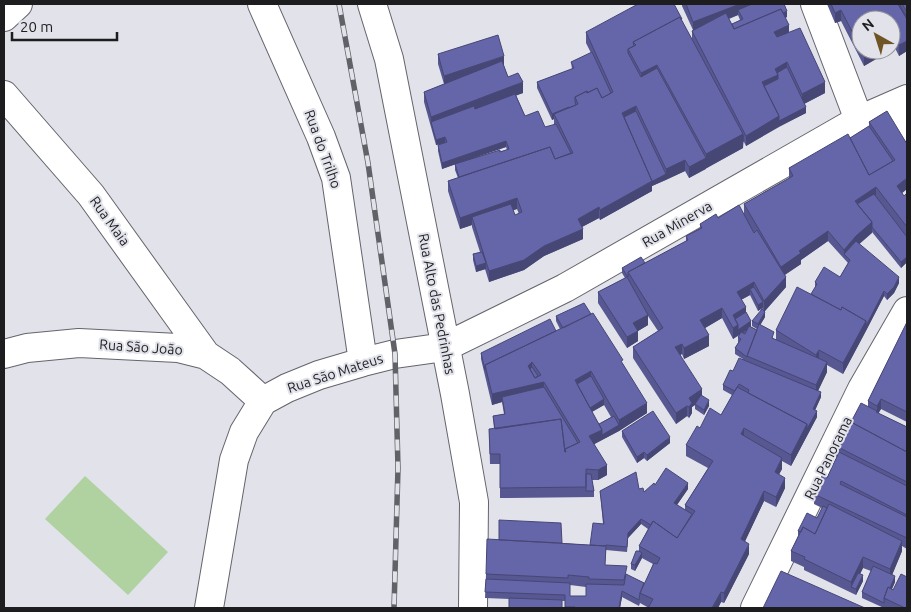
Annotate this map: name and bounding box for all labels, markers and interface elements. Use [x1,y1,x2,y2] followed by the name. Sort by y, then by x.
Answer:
[12,10,118,42] scale bar
[851,10,901,60] north arrow
[859,15,877,34] text: N
[20,18,53,35] text: 20 m
[301,107,345,191] street label: Rua do Trilho
[87,193,133,249] street label: Rua Maia
[639,198,715,250] street label: Rua Minerva
[415,232,459,376] street label: Rua Alto das Pedrinhas
[99,336,183,358] street label: Rua São João
[285,350,385,396] street label: Rua São Mateus
[801,414,855,502] street label: Rua Panorama

